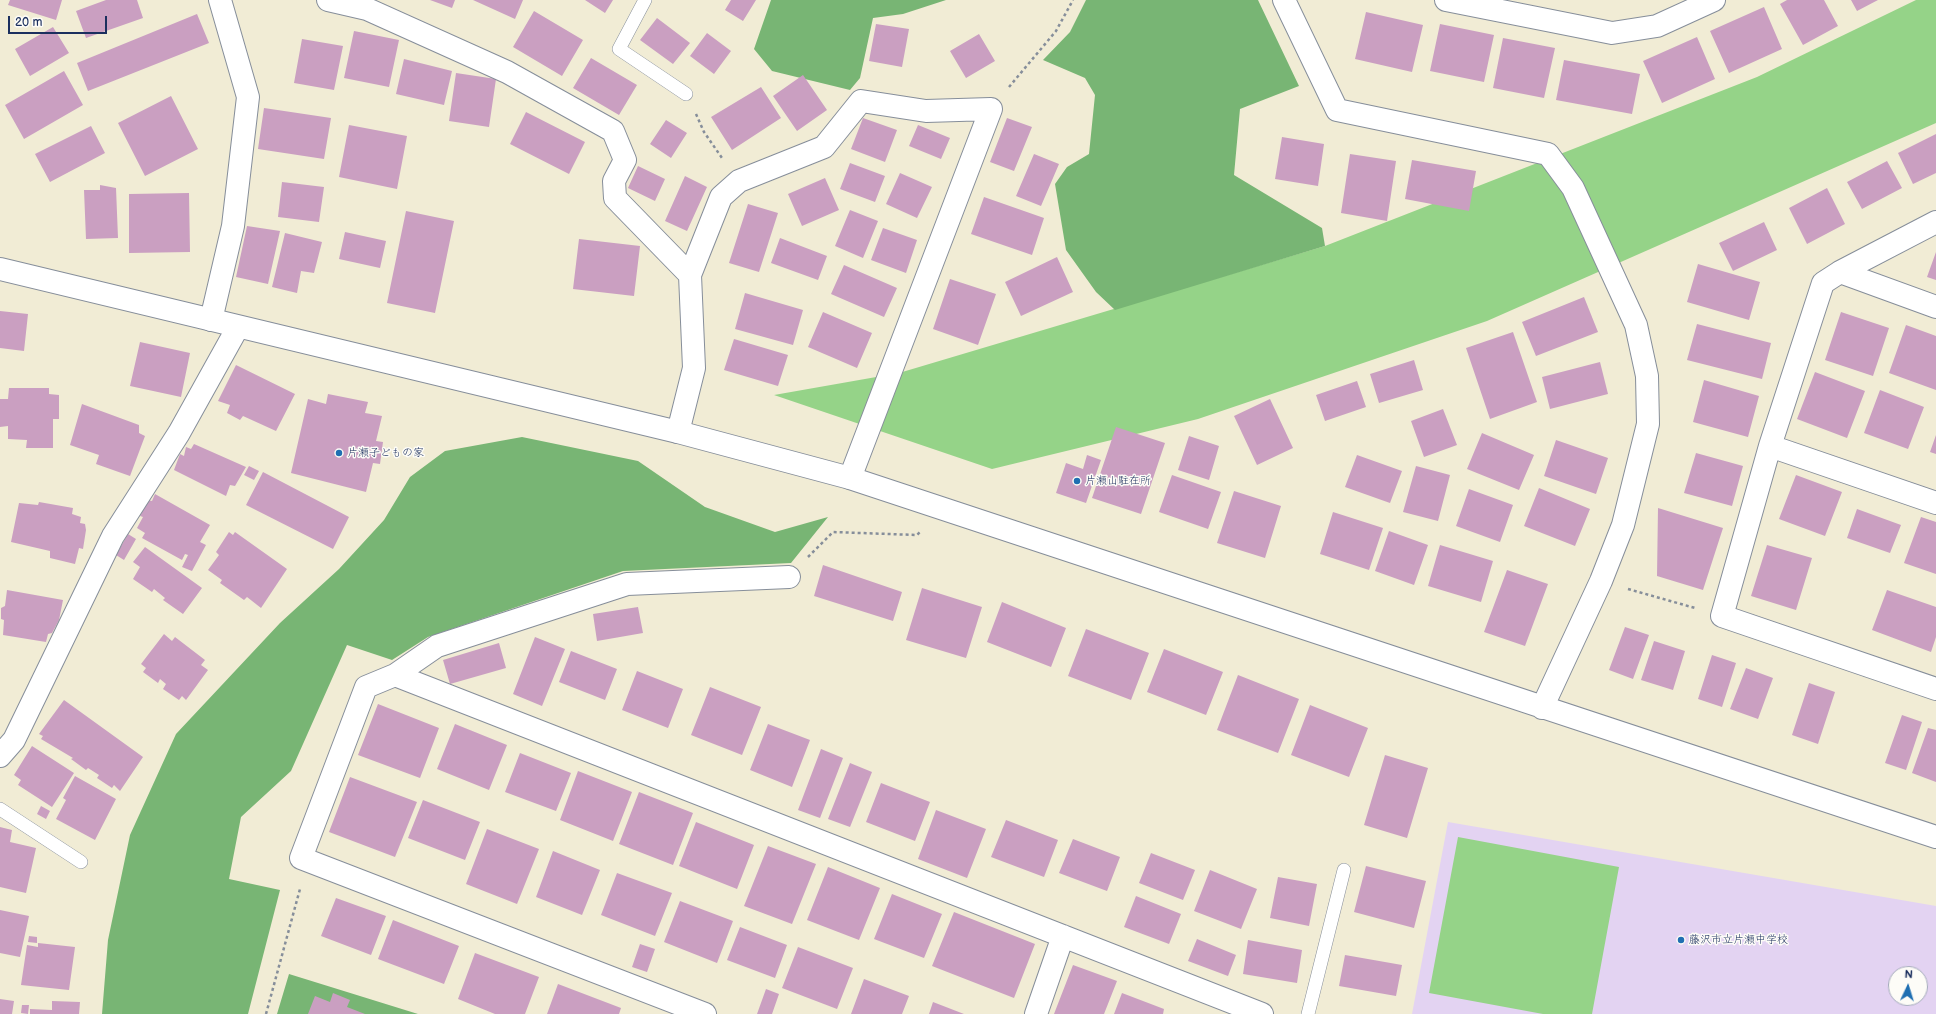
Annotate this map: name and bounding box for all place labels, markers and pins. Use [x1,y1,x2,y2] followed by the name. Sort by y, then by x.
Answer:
[347,446,424,460] place label: 片瀬子どもの家
[334,448,344,458] marker: 片瀬子どもの家
[1085,474,1151,488] place label: 片瀬山駐在所
[1072,476,1082,486] marker: 片瀬山駐在所
[1689,933,1788,947] place label: 藤沢市立片瀬中学校
[1676,935,1686,945] marker: 藤沢市立片瀬中学校

